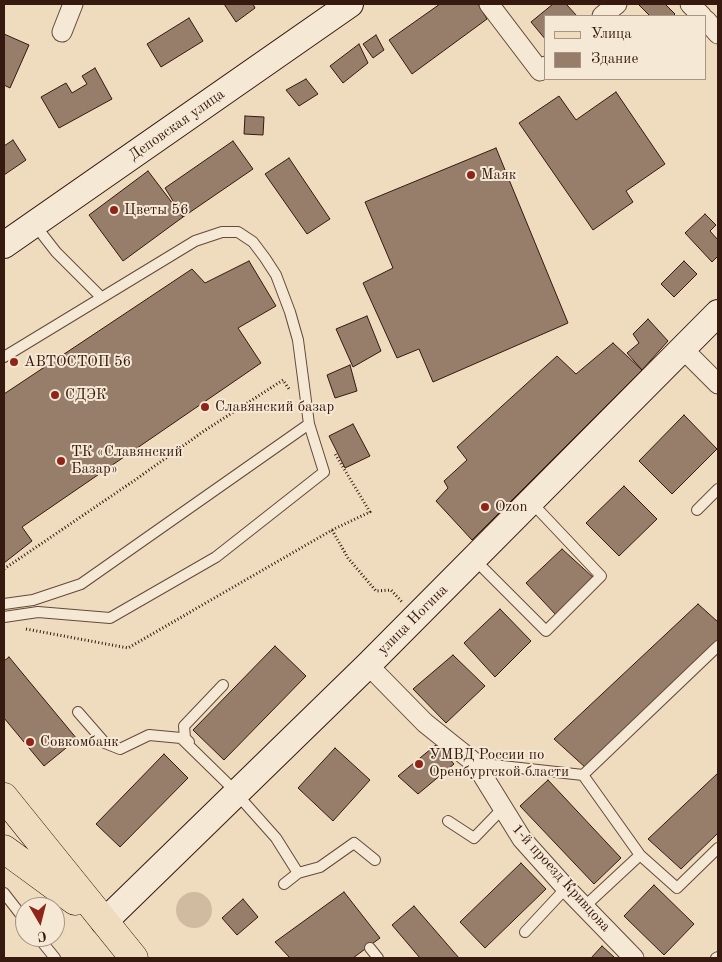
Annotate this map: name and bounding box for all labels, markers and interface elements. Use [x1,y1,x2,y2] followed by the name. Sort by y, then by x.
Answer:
[544,15,707,80] legend
[591,27,632,42] text: Улица
[591,52,638,67] text: Здание
[126,85,228,165] street label: Деповская улица
[481,166,516,184] place label: Маяк
[465,169,477,181] marker: Маяк
[124,201,189,219] place label: Цветы 56
[108,204,120,216] marker: Цветы 56
[24,353,131,371] place label: АВТОСТОП 56
[8,356,20,368] marker: АВТОСТОП 56
[65,386,107,404] place label: СДЭК
[49,389,61,401] marker: СДЭК
[215,398,334,416] place label: Славянский базар
[199,401,211,413] marker: Славянский базар
[71,443,182,478] place label: ТК «Славянский Базар»
[55,455,67,467] marker: ТК «Славянский Базар»
[495,498,528,516] place label: Ozon
[479,501,491,513] marker: Ozon
[374,581,452,659] street label: улица Ногина
[40,733,119,751] place label: Совкомбанк
[24,736,36,748] marker: Совкомбанк
[429,746,569,781] place label: УМВД России по Оренбургской бласти
[413,758,425,770] marker: УМВД России по Оренбургской бласти
[508,820,614,936] street label: 1-й проезд Кривцова
[15,897,65,947] north arrow
[36,928,48,943] text: С

